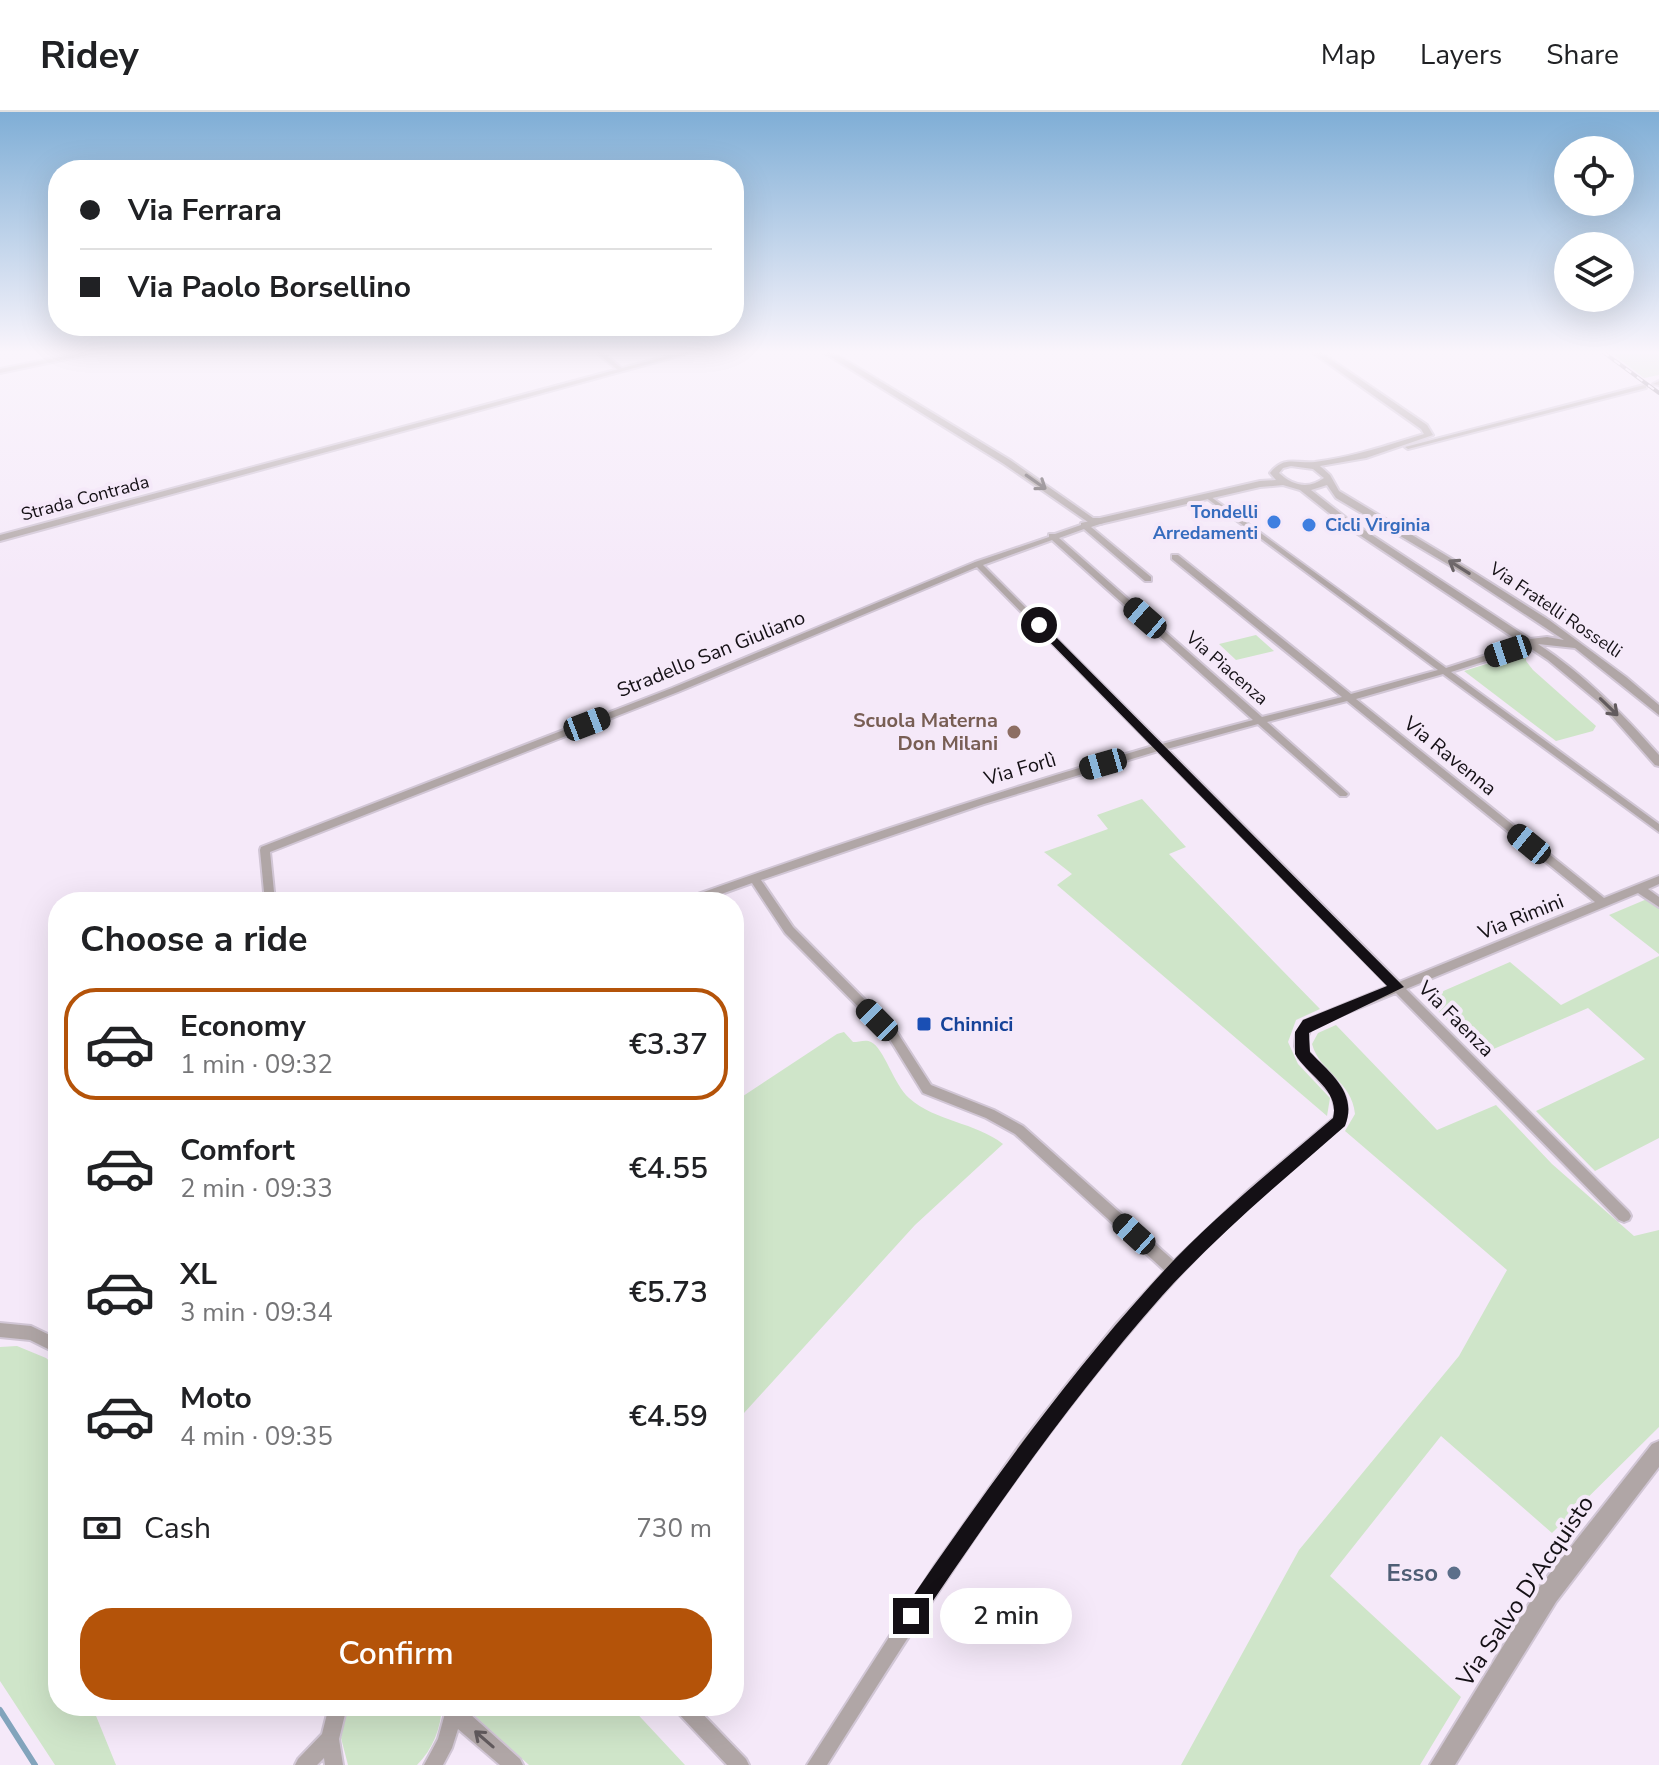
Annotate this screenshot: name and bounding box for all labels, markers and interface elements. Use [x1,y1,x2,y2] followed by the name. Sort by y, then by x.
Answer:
[40,30,139,81] text: Ridey
[1321,36,1376,74] text: Map
[1420,36,1502,74] text: Layers
[1546,36,1619,74] text: Share
[1554,136,1634,312] map controls
[1554,136,1634,216] button: locate
[128,190,282,231] text: Via Ferrara
[1554,232,1634,312] button: layers
[128,267,411,308] text: Via Paolo Borsellino
[18,469,152,527] street label: Strada Contrada
[1024,474,1046,490] one-way arrow
[1153,500,1258,545] place label: Tondelli Arredamenti
[1265,513,1283,531] marker: Tondelli Arredamenti
[1325,513,1430,537] place label: Cicli Virginia
[1300,516,1318,534] marker: Cicli Virginia
[1484,556,1627,663] street label: Via Fratelli Rosselli
[1448,559,1471,575] one-way arrow
[1119,593,1171,643] car
[613,604,809,704] street label: Stradello San Giuliano
[1021,607,1057,643] route start
[1180,625,1273,710] street label: Via Piacenza
[1481,632,1535,670] car
[1599,697,1618,716] one-way arrow
[560,704,614,744] car
[853,707,998,757] place label: Scuola Materna Don Milani
[1397,710,1502,802] street label: Via Ravenna
[1005,723,1023,741] marker: Scuola Materna Don Milani
[980,746,1059,792] street label: Via Forlì
[1077,746,1129,782] car
[1503,820,1555,868] car
[1473,888,1568,947] street label: Via Rimini
[80,915,308,964] text: Choose a ride
[1411,974,1500,1063] street label: Via Faenza
[852,995,902,1045] car
[180,1006,306,1047] text: Economy
[84,1008,156,1080] icon: car
[940,1011,1013,1038] place label: Chinnici
[915,1015,933,1033] marker: Chinnici
[629,1024,708,1065] text: €3.37
[180,1047,333,1082] text: 1 min · 09:32
[180,1130,295,1171] text: Comfort
[84,1132,156,1204] icon: car
[629,1148,708,1189] text: €4.55
[180,1171,333,1206] text: 2 min · 09:33
[1108,1209,1160,1259] car
[180,1254,217,1295] text: XL
[84,1256,156,1328] icon: car
[629,1272,708,1313] text: €5.73
[180,1295,333,1330] text: 3 min · 09:34
[180,1378,252,1419] text: Moto
[84,1380,156,1452] icon: car
[629,1396,708,1437] text: €4.59
[180,1419,333,1454] text: 4 min · 09:35
[1448,1489,1601,1694] street label: Via Salvo D'Acquisto
[80,1506,124,1550] icon: cash
[144,1508,211,1549] text: Cash
[636,1511,712,1546] text: 730 m
[1387,1557,1438,1589] place label: Esso
[1445,1564,1463,1582] marker: Esso
[939,1588,1071,1644] callout: 2 min
[893,1598,929,1634] route end
[973,1598,1039,1633] text: 2 min
[80,1608,712,1700] button: Confirm
[475,1730,495,1748] one-way arrow

